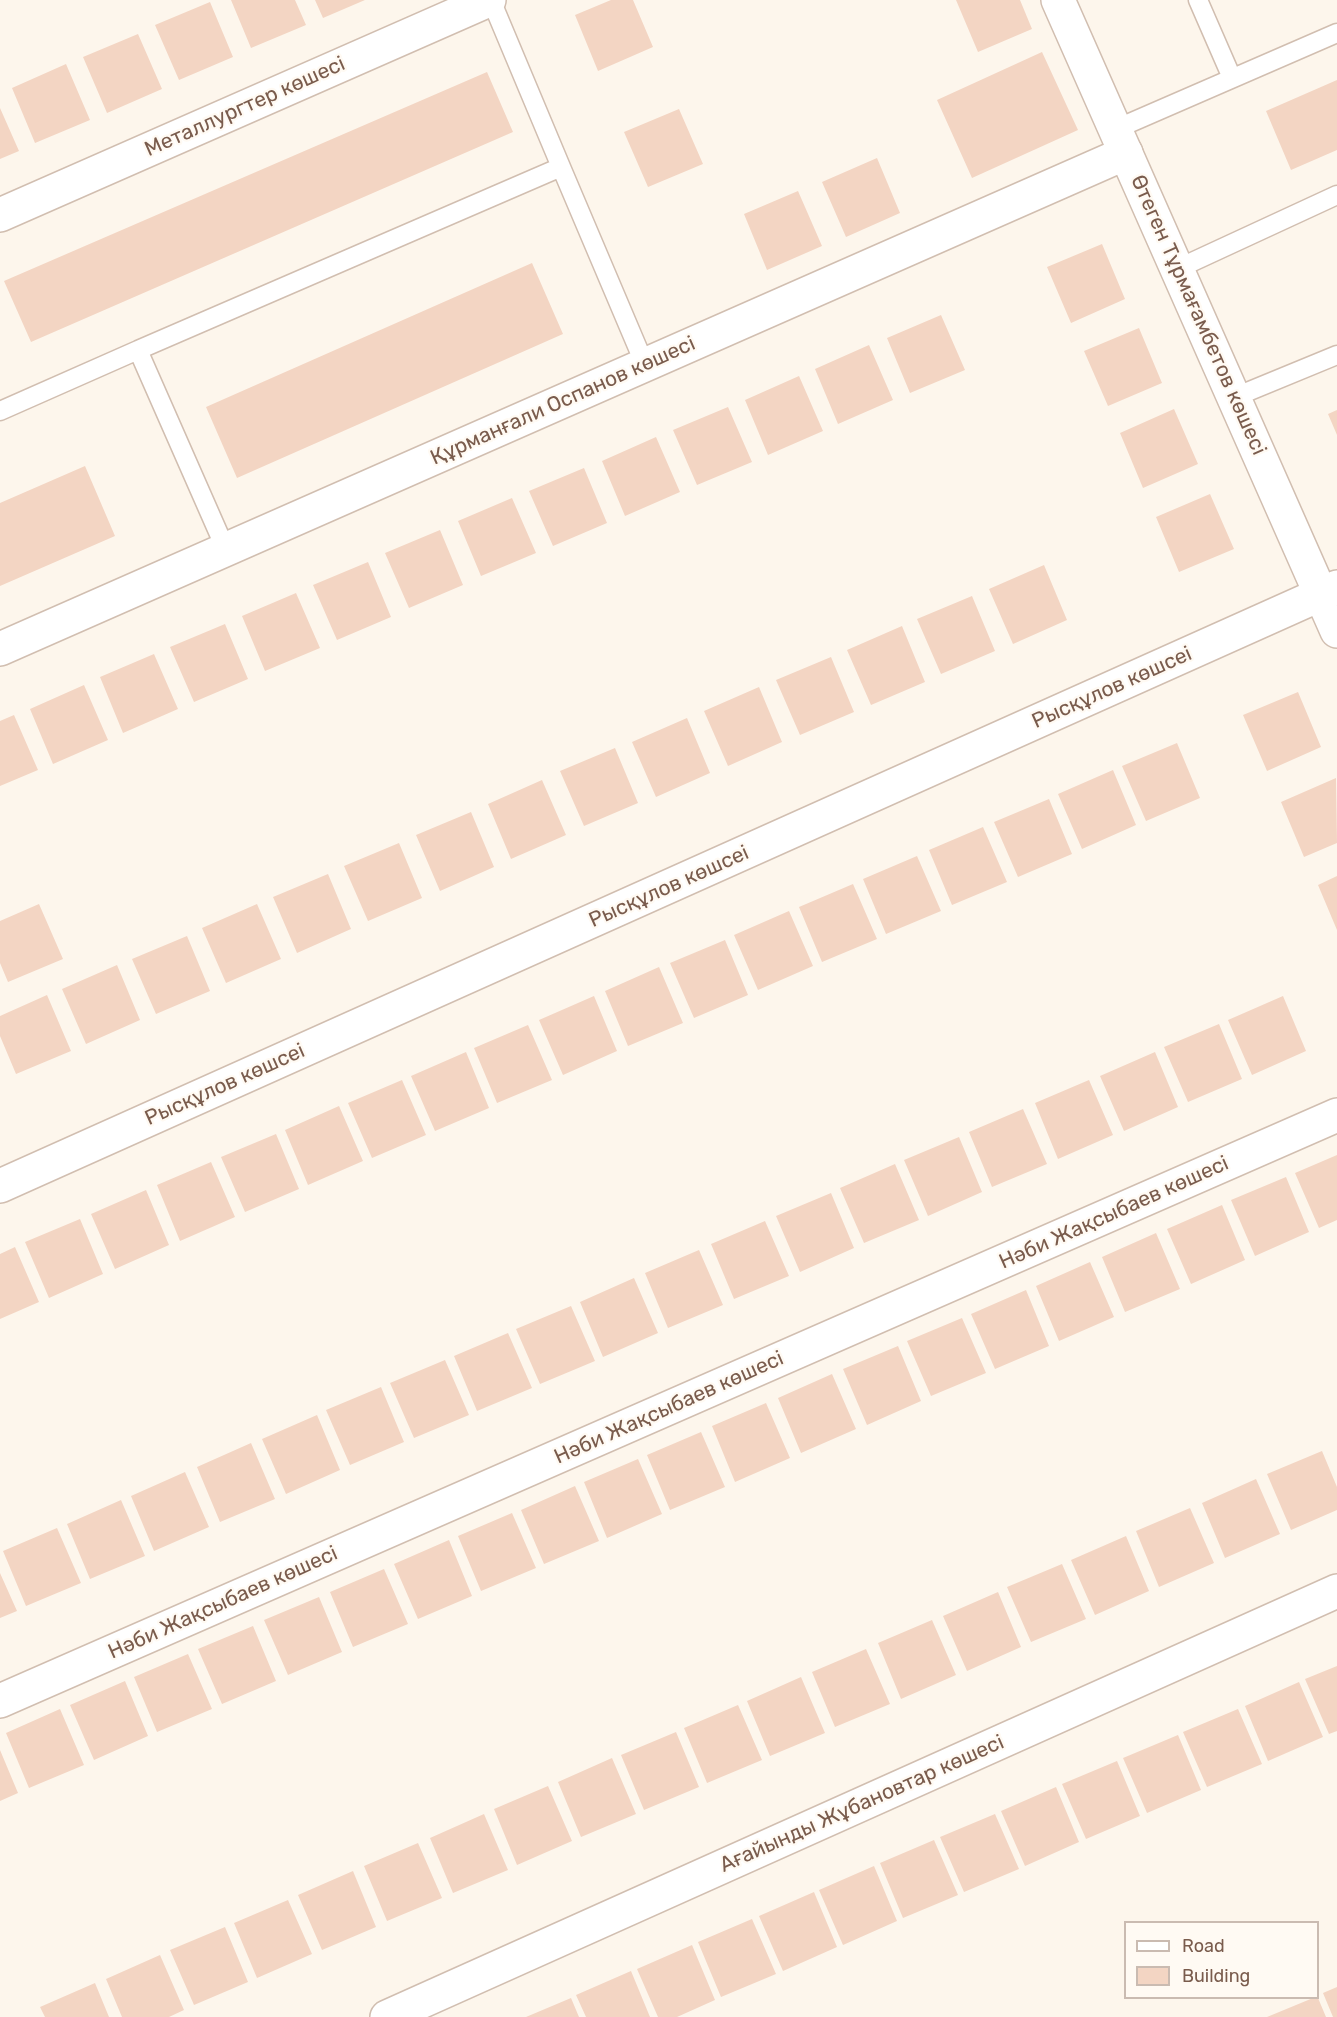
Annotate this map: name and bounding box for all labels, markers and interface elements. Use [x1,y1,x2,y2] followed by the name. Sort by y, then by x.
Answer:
[141,51,349,163] street label: Металлургтер көшесі
[1125,171,1271,459] street label: Өтеген Тұрмағамбетов көшесі
[427,331,699,471] street label: Құрманғали Оспанов көшесі
[1028,641,1196,735] street label: Рысқұлов көшсеі
[585,840,753,934] street label: Рысқұлов көшсеі
[141,1038,309,1132] street label: Рысқұлов көшсеі
[995,1151,1233,1275] street label: Нәби Жақсыбаев көшесі
[550,1346,788,1470] street label: Нәби Жақсыбаев көшесі
[104,1541,342,1665] street label: Нәби Жақсыбаев көшесі
[716,1730,1008,1878] street label: Ағайынды Жұбановтар көшесі
[1124,1921,1319,1999] legend
[1182,1935,1225,1957] text: Road
[1182,1965,1250,1987] text: Building

